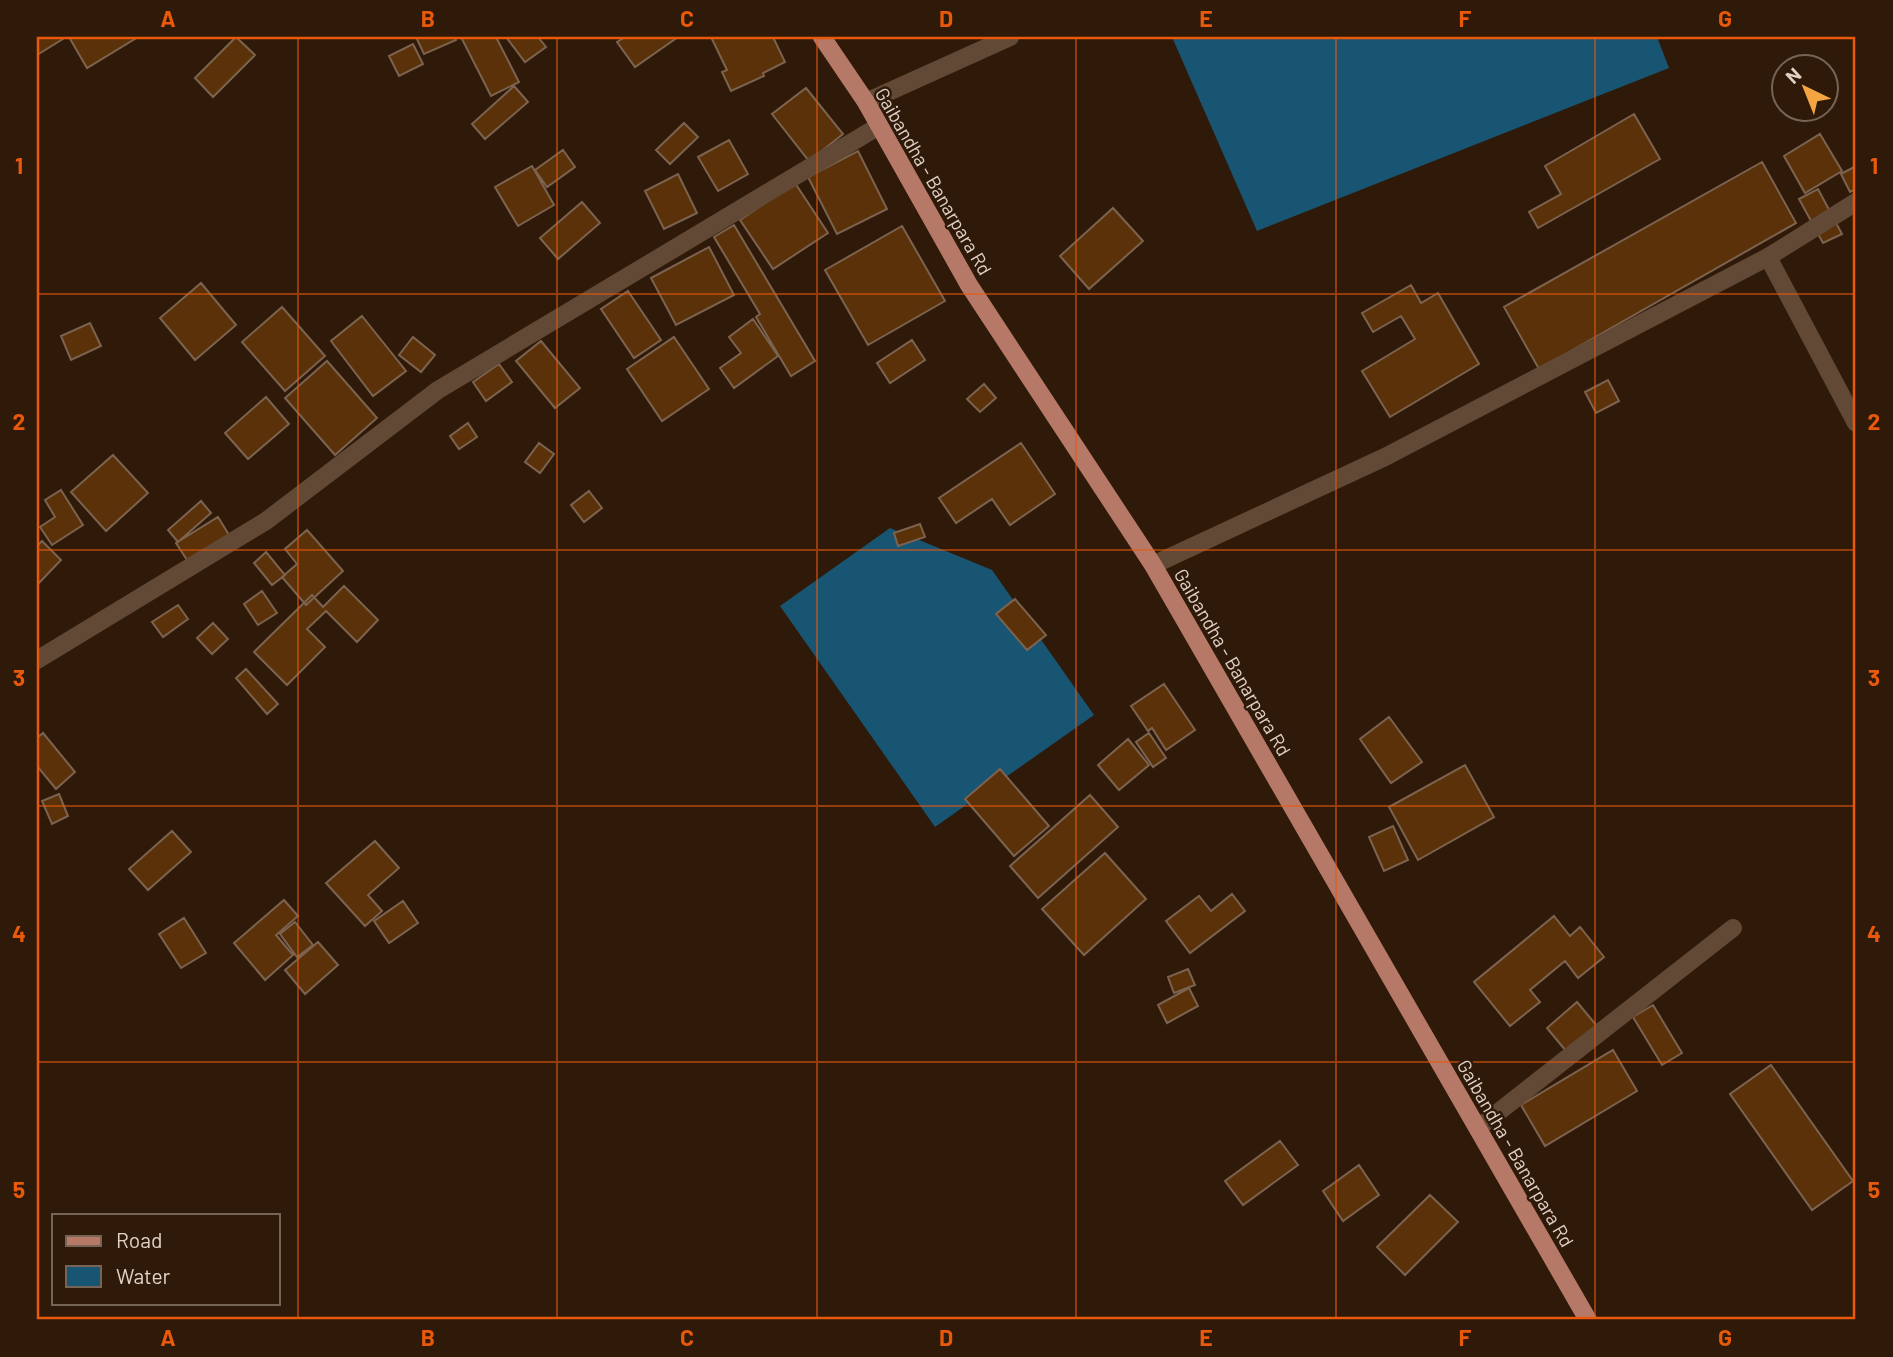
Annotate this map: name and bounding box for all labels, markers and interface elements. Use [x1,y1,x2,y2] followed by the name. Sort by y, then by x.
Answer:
[160,4,176,32] text: A
[421,4,435,32] text: B
[680,4,694,32] text: C
[939,4,953,32] text: D
[1199,4,1213,32] text: E
[1459,4,1472,32] text: F
[1718,4,1732,32] text: G
[1770,52,1840,122] north arrow
[1781,62,1806,88] text: N
[871,83,997,279] street label: Gaibandha - Banarpara Rd
[15,151,23,179] text: 1
[1870,151,1878,179] text: 1
[13,407,25,435] text: 2
[1868,407,1880,435] text: 2
[1170,564,1296,760] street label: Gaibandha - Banarpara Rd
[13,663,25,691] text: 3
[1868,663,1880,691] text: 3
[12,919,26,947] text: 4
[1867,919,1881,947] text: 4
[1453,1055,1579,1251] street label: Gaibandha - Banarpara Rd
[13,1175,25,1203] text: 5
[1868,1175,1880,1203] text: 5
[52,1214,280,1304] legend
[116,1227,162,1252] text: Road
[116,1263,171,1288] text: Water
[160,1323,176,1351] text: A
[421,1323,435,1351] text: B
[680,1323,694,1351] text: C
[939,1323,953,1351] text: D
[1199,1323,1213,1351] text: E
[1459,1323,1472,1351] text: F
[1718,1323,1732,1351] text: G

